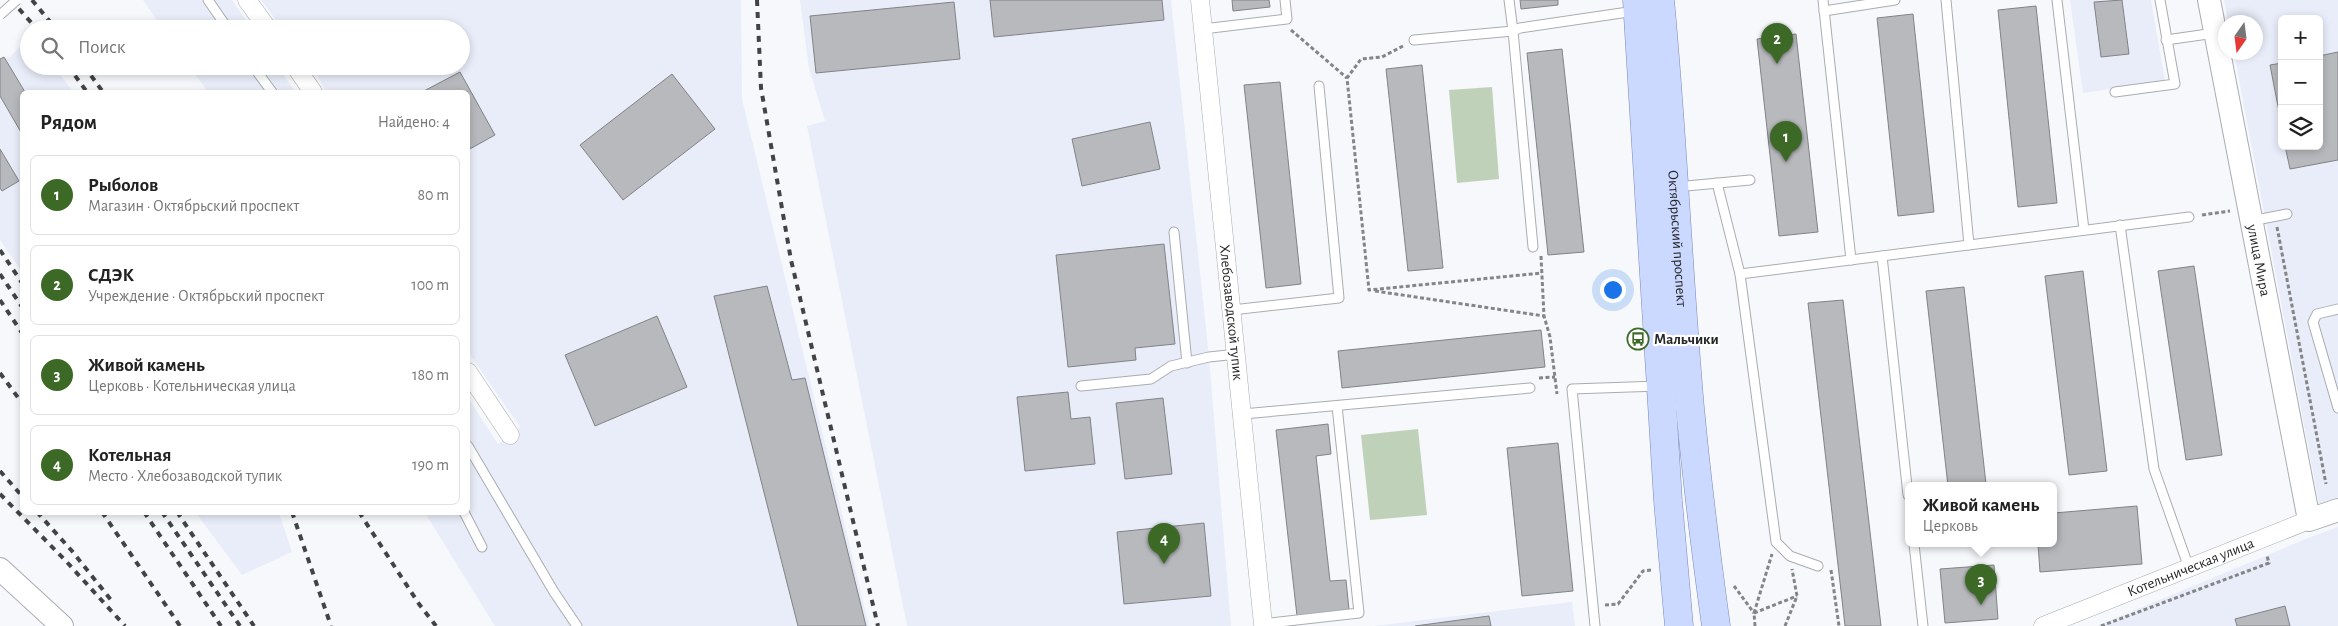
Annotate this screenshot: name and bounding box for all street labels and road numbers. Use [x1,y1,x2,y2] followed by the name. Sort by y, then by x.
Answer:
[1665,169,1689,308] street label: Октябрьский проспект
[2244,222,2273,298] street label: улица Мира
[1217,244,1245,381] street label: Хлебозаводской тупик
[2125,536,2256,600] street label: Котельническая улица

